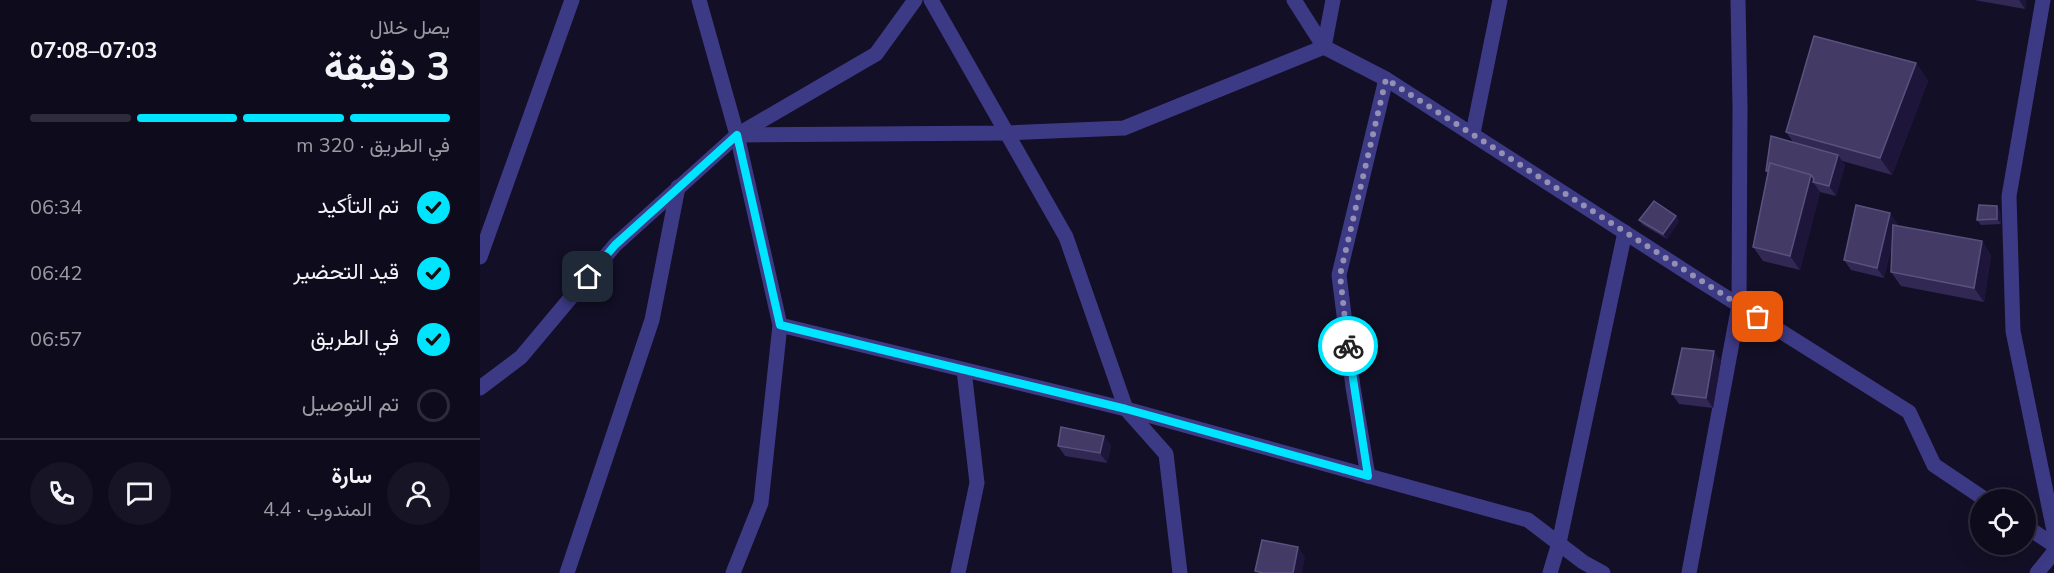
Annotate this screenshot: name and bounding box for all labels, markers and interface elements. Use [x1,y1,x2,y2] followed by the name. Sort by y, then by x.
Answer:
[370,14,450,41] text: يصل خلال
[30,36,158,66] text: 07:03–07:08
[324,41,450,94] text: 3 دقيقة
[296,132,450,159] text: في الطريق · 320 m
[318,191,399,221] text: تم التأكيد
[417,191,450,224] icon: check
[30,194,83,221] text: 06:34
[562,251,613,302] pin
[293,257,399,287] text: قيد التحضير
[417,257,450,290] icon: check
[30,260,83,287] text: 06:42
[571,260,604,293] icon: home
[1732,291,1783,342] pin
[1741,300,1774,333] icon: bag
[1318,316,1378,376] courier
[310,323,399,353] text: في الطريق
[417,323,450,356] icon: check
[30,326,83,353] text: 06:57
[1332,330,1365,363] icon: bike
[302,389,399,419] text: تم التوصيل
[331,461,372,491] text: سارة
[30,462,93,525] button: phone
[108,462,171,525] button: chat
[387,462,450,525] button: person
[1970,489,2036,555] map controls
[1970,489,2036,555] button: locate
[263,496,372,523] text: المندوب · 4.4

